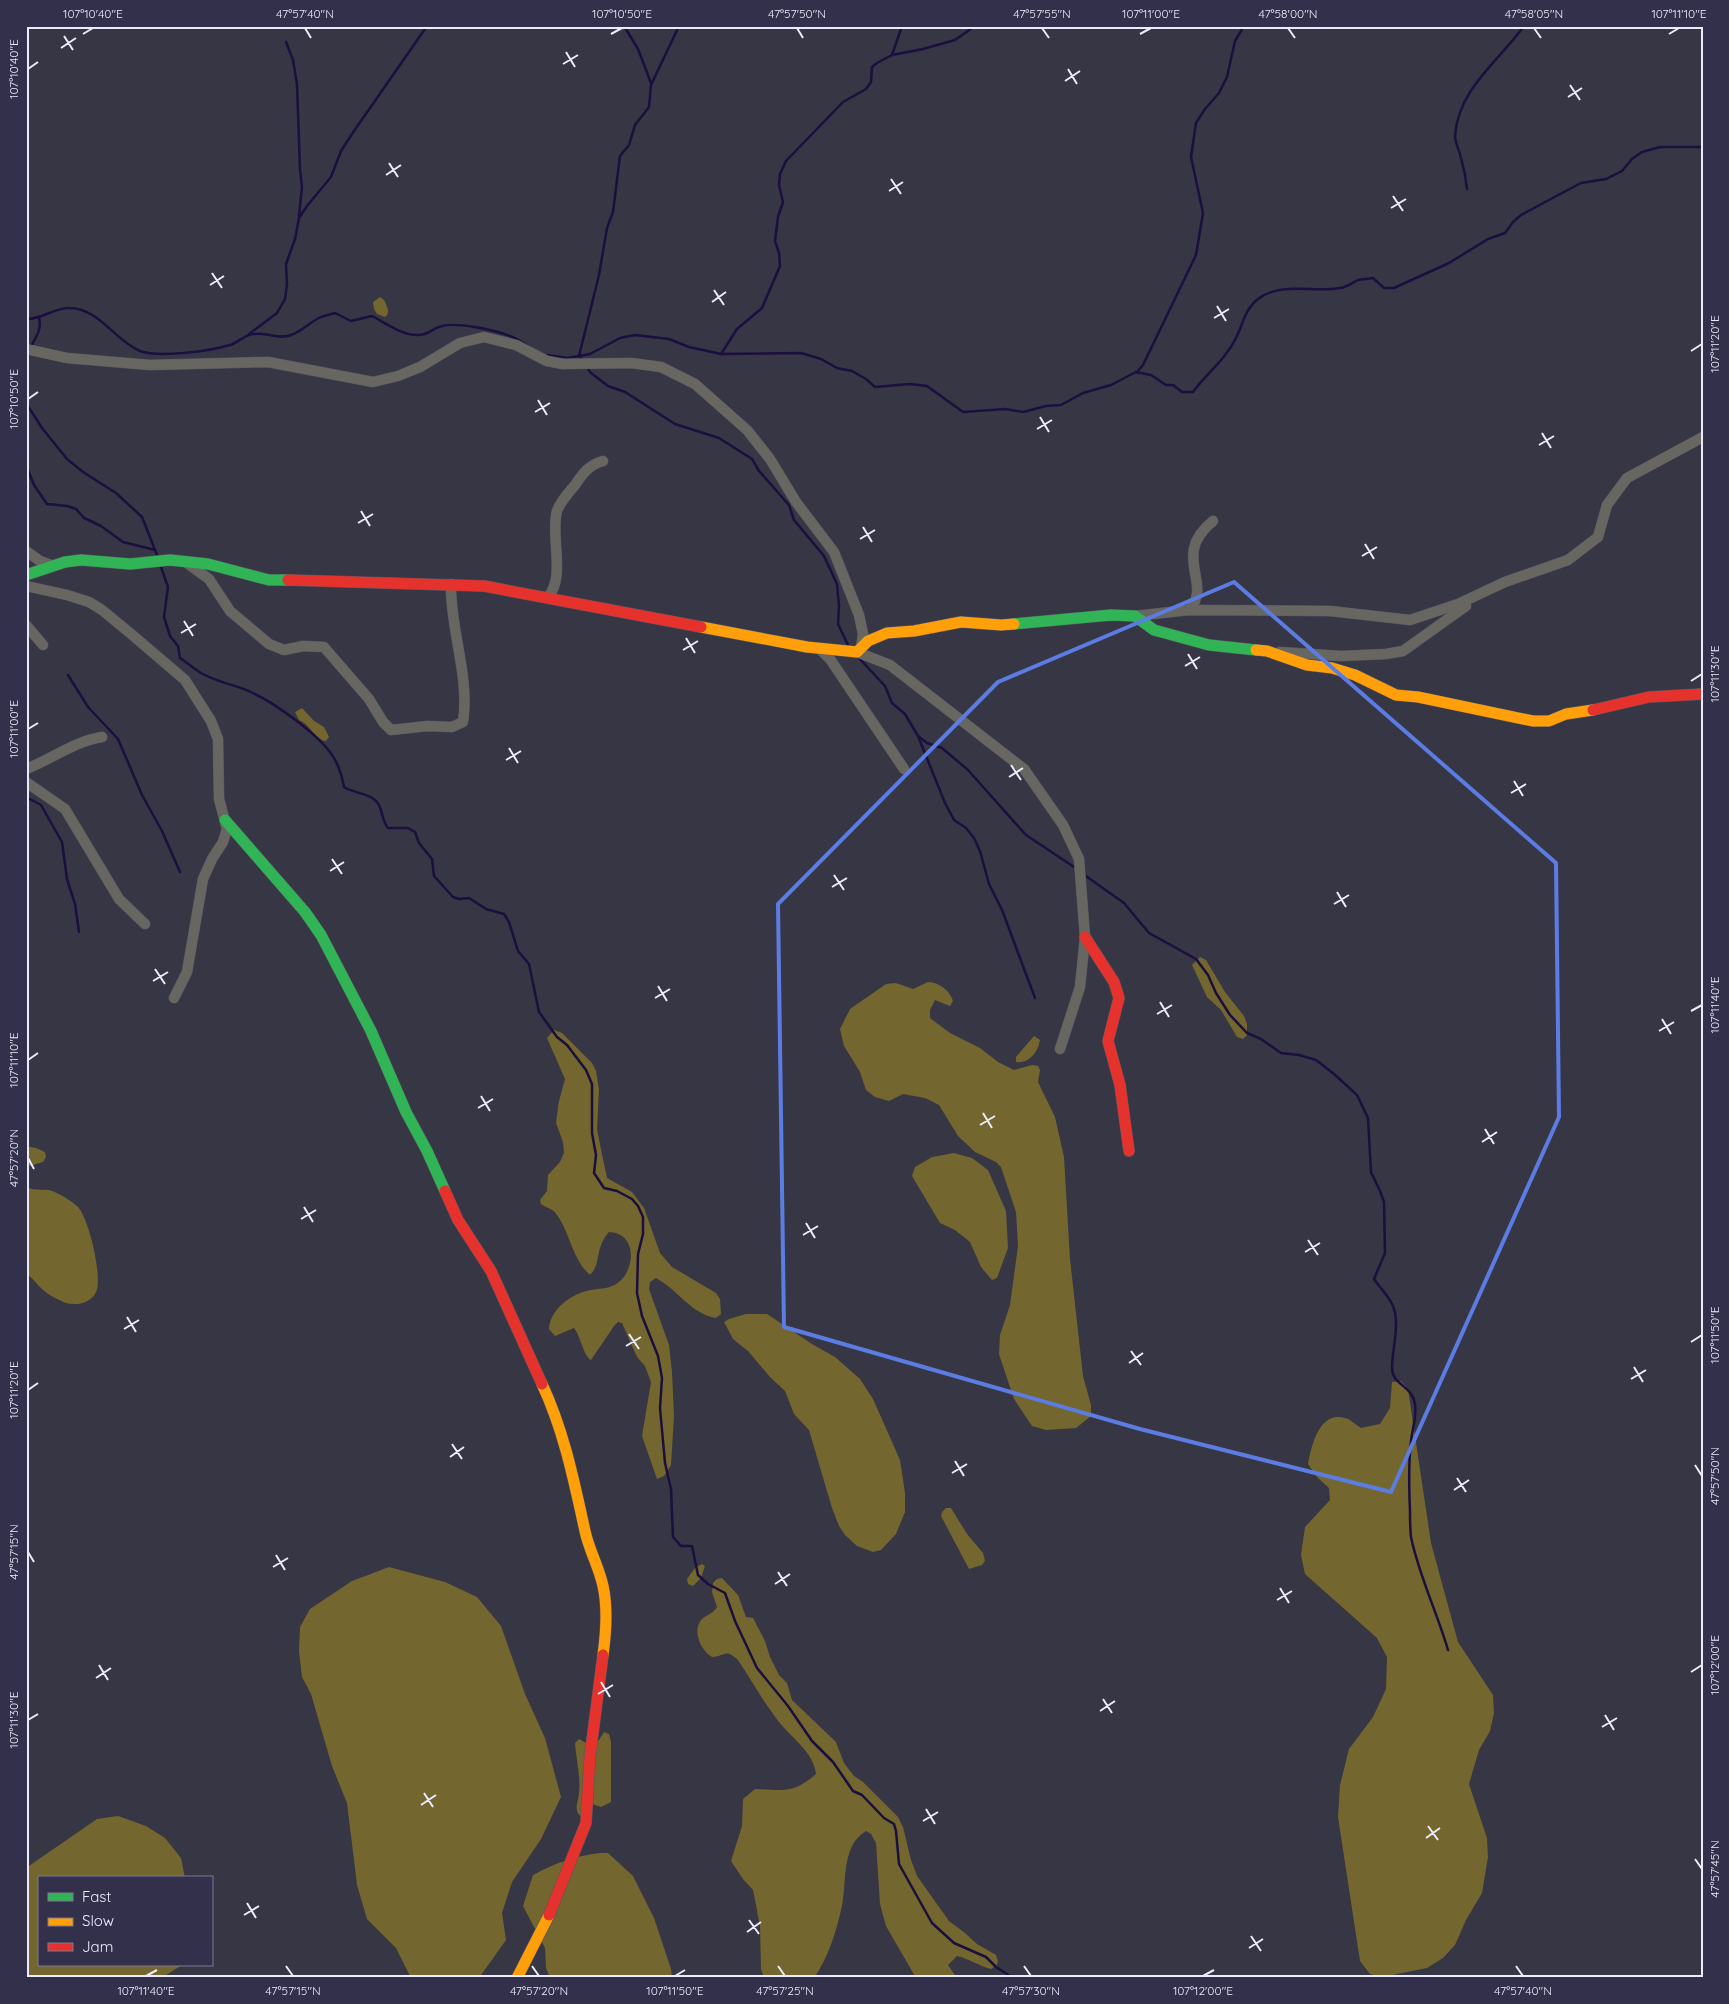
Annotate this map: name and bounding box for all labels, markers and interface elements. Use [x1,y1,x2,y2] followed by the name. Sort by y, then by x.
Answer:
[63,6,123,21] text: 107°10'40"E
[276,6,334,21] text: 47°57'40"N
[592,6,652,21] text: 107°10'50"E
[768,6,826,21] text: 47°57'50"N
[1013,6,1071,21] text: 47°57'55"N
[1122,6,1180,21] text: 107°11'00"E
[1258,6,1318,21] text: 47°58'00"N
[1505,6,1563,21] text: 47°58'05"N
[1651,6,1707,21] text: 107°11'10"E
[6,39,21,99] text: 107°10'40"E
[1707,315,1722,373] text: 107°11'20"E
[6,369,21,429] text: 107°10'50"E
[1707,645,1722,703] text: 107°11'30"E
[6,700,21,758] text: 107°11'00"E
[1707,976,1722,1034] text: 107°11'40"E
[6,1032,21,1088] text: 107°11'10"E
[6,1129,21,1187] text: 47°57'20"N
[1707,1306,1722,1364] text: 107°11'50"E
[6,1361,21,1419] text: 107°11'20"E
[1707,1447,1722,1505] text: 47°57'50"N
[6,1524,21,1580] text: 47°57'15"N
[1707,1635,1722,1695] text: 107°12'00"E
[6,1691,21,1749] text: 107°11'30"E
[1707,1840,1722,1898] text: 47°57'45"N
[38,1876,212,1966] legend
[82,1887,111,1906] text: Fast
[82,1911,114,1930] text: Slow
[82,1937,113,1956] text: Jam
[117,1983,175,1998] text: 107°11'40"E
[265,1983,321,1998] text: 47°57'15"N
[510,1983,568,1998] text: 47°57'20"N
[646,1983,704,1998] text: 107°11'50"E
[756,1983,814,1998] text: 47°57'25"N
[1002,1983,1060,1998] text: 47°57'30"N
[1173,1983,1233,1998] text: 107°12'00"E
[1494,1983,1552,1998] text: 47°57'40"N

